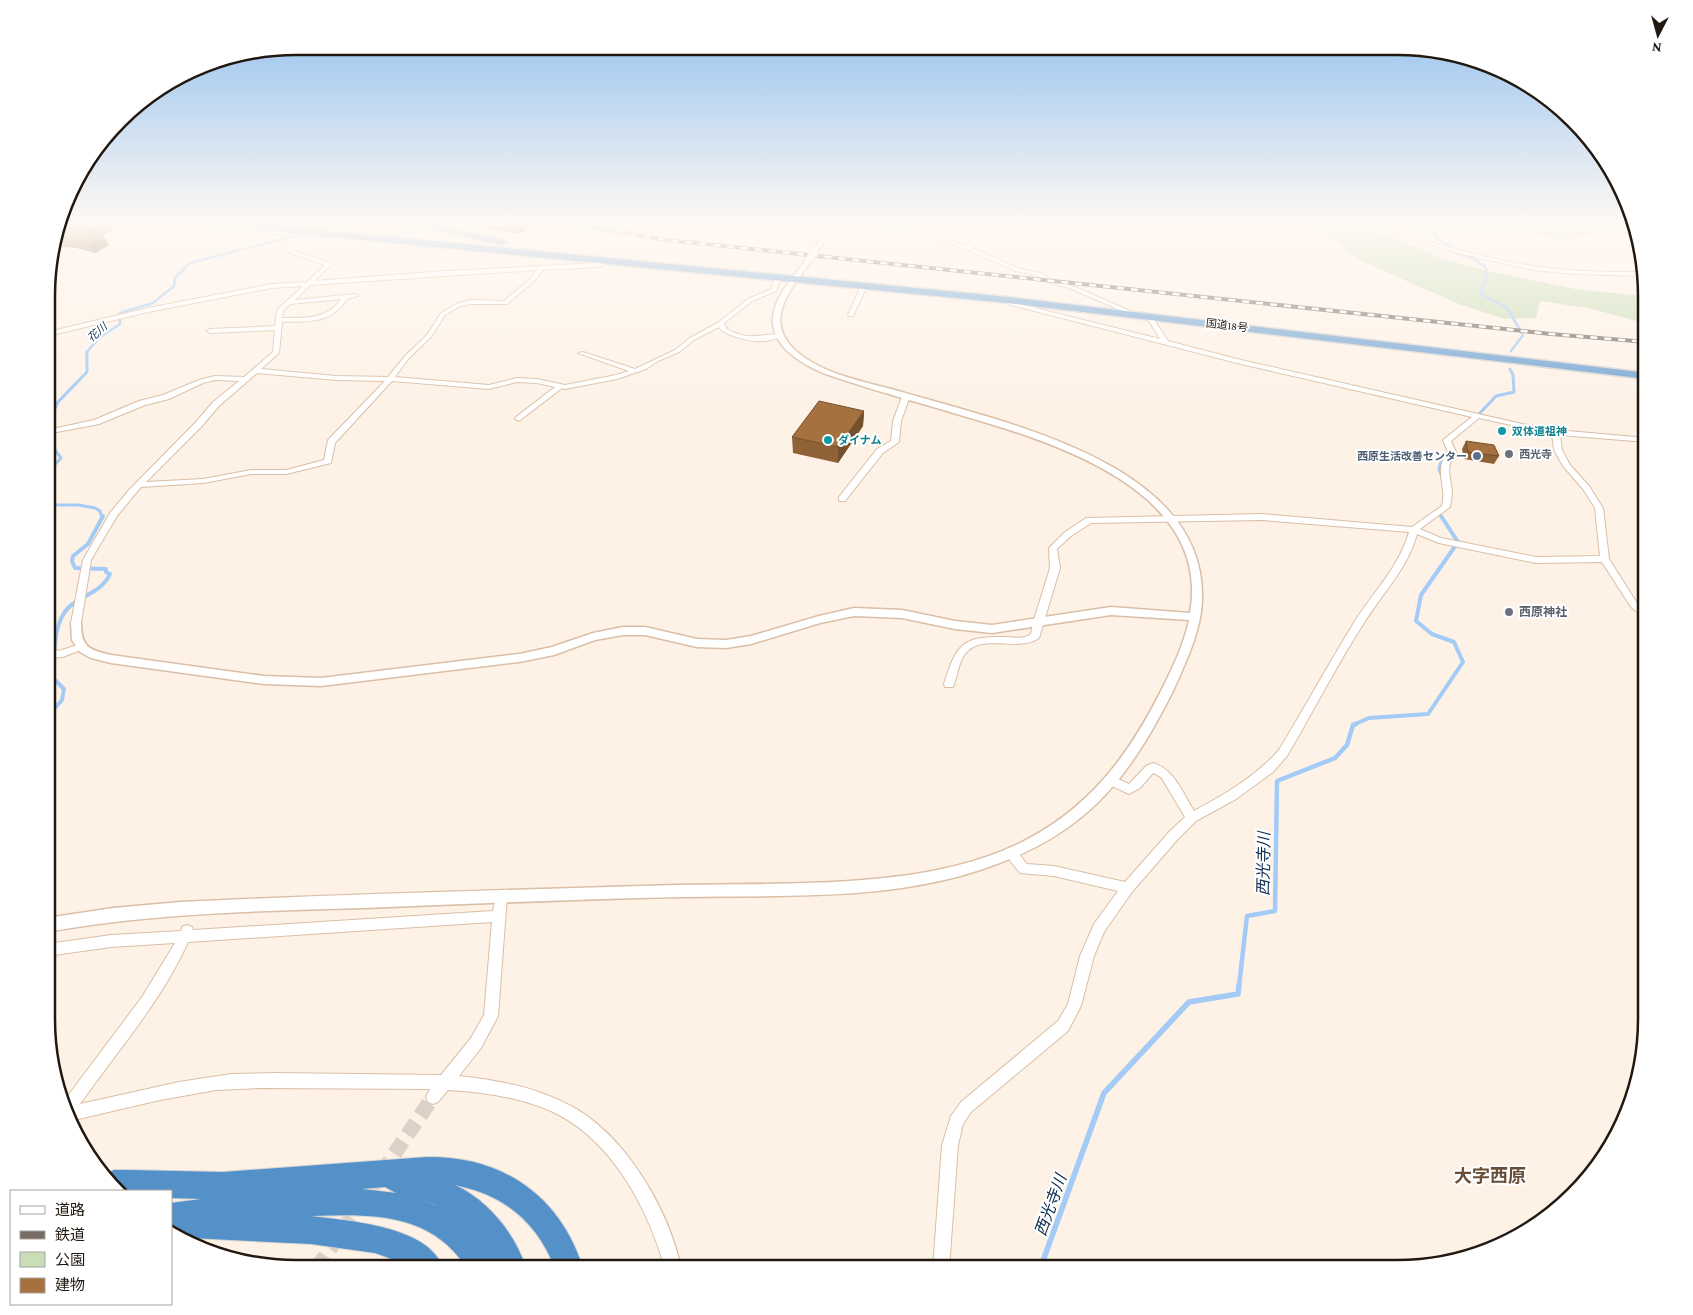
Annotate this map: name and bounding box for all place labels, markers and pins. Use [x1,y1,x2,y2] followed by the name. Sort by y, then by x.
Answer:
[1496,425,1508,437] marker: 双体道祖神
[1512,425,1567,437] place label: 双体道祖神
[822,434,834,446] marker: ダイナム
[838,434,881,446] place label: ダイナム
[1503,448,1515,460] marker: 西光寺
[1519,448,1552,460] place label: 西光寺
[1357,450,1467,462] place label: 西原生活改善センター
[1471,450,1483,462] marker: 西原生活改善センター
[1519,605,1567,619] place label: 西原神社
[1503,606,1515,618] marker: 西原神社

